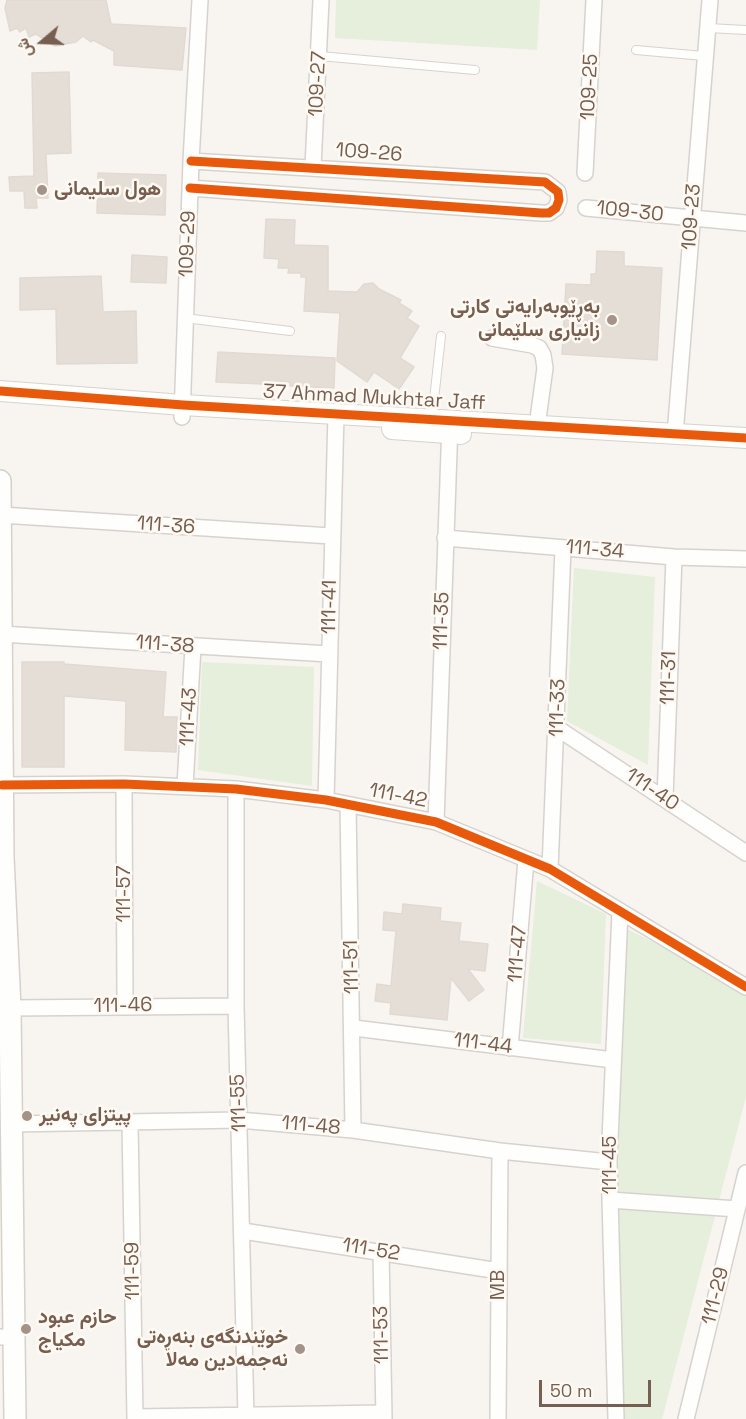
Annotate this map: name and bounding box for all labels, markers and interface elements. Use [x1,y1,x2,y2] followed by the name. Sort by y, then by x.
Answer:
[12,12,72,72] north arrow
[11,36,38,61] text: ش
[304,51,332,117] street label: 109-27
[576,53,604,121] street label: 109-25
[335,139,403,167] street label: 109-26
[54,178,161,202] place label: هول سليمانى
[35,183,49,197] marker: هول سليمانى
[678,183,706,251] street label: 109-23
[595,197,665,227] street label: 109-30
[175,210,201,278] street label: 109-29
[450,296,600,343] place label: بەڕێوبەرایەتی کارتی زانیاری سلێمانی
[605,313,619,327] marker: بەڕێوبەرایەتی کارتی زانیاری سلێمانی
[262,380,486,416] street label: 37 Ahmad Mukhtar Jaff
[136,512,196,540] street label: 111-36
[565,535,625,565] street label: 111-34
[318,580,342,634] street label: 111-41
[429,591,455,651] street label: 111-35
[135,631,195,659] street label: 111-38
[656,650,682,706] street label: 111-31
[545,678,571,738] street label: 111-33
[175,687,203,747] street label: 111-43
[621,763,683,817] street label: 111-40
[367,779,429,813] street label: 111-42
[113,865,137,923] street label: 111-57
[504,924,532,984] street label: 111-47
[340,940,364,994] street label: 111-51
[93,993,153,1019] street label: 111-46
[452,1028,514,1060] street label: 111-44
[226,1074,252,1132] street label: 111-55
[39,1104,131,1128] place label: پیتزای پەنیر
[20,1109,34,1123] marker: پیتزای پەنیر
[280,1111,342,1141] street label: 111-48
[599,1136,623,1194] street label: 111-45
[340,1234,402,1266] street label: 111-52
[120,1242,146,1300] street label: 111-59
[697,1265,735,1327] street label: 111-29
[487,1270,511,1300] street label: MB
[38,1306,117,1353] place label: حازم عبود مكياج
[369,1306,395,1364] street label: 111-53
[19,1322,33,1336] marker: حازم عبود مكياج
[137,1326,288,1373] place label: خوێندنگەی بنەڕەتی نەجمەدین مەلا
[293,1342,307,1356] marker: خوێندنگەی بنەڕەتی نەجمەدین مەلا
[542,1368,654,1406] scale bar
[550,1379,592,1402] text: 50 m

